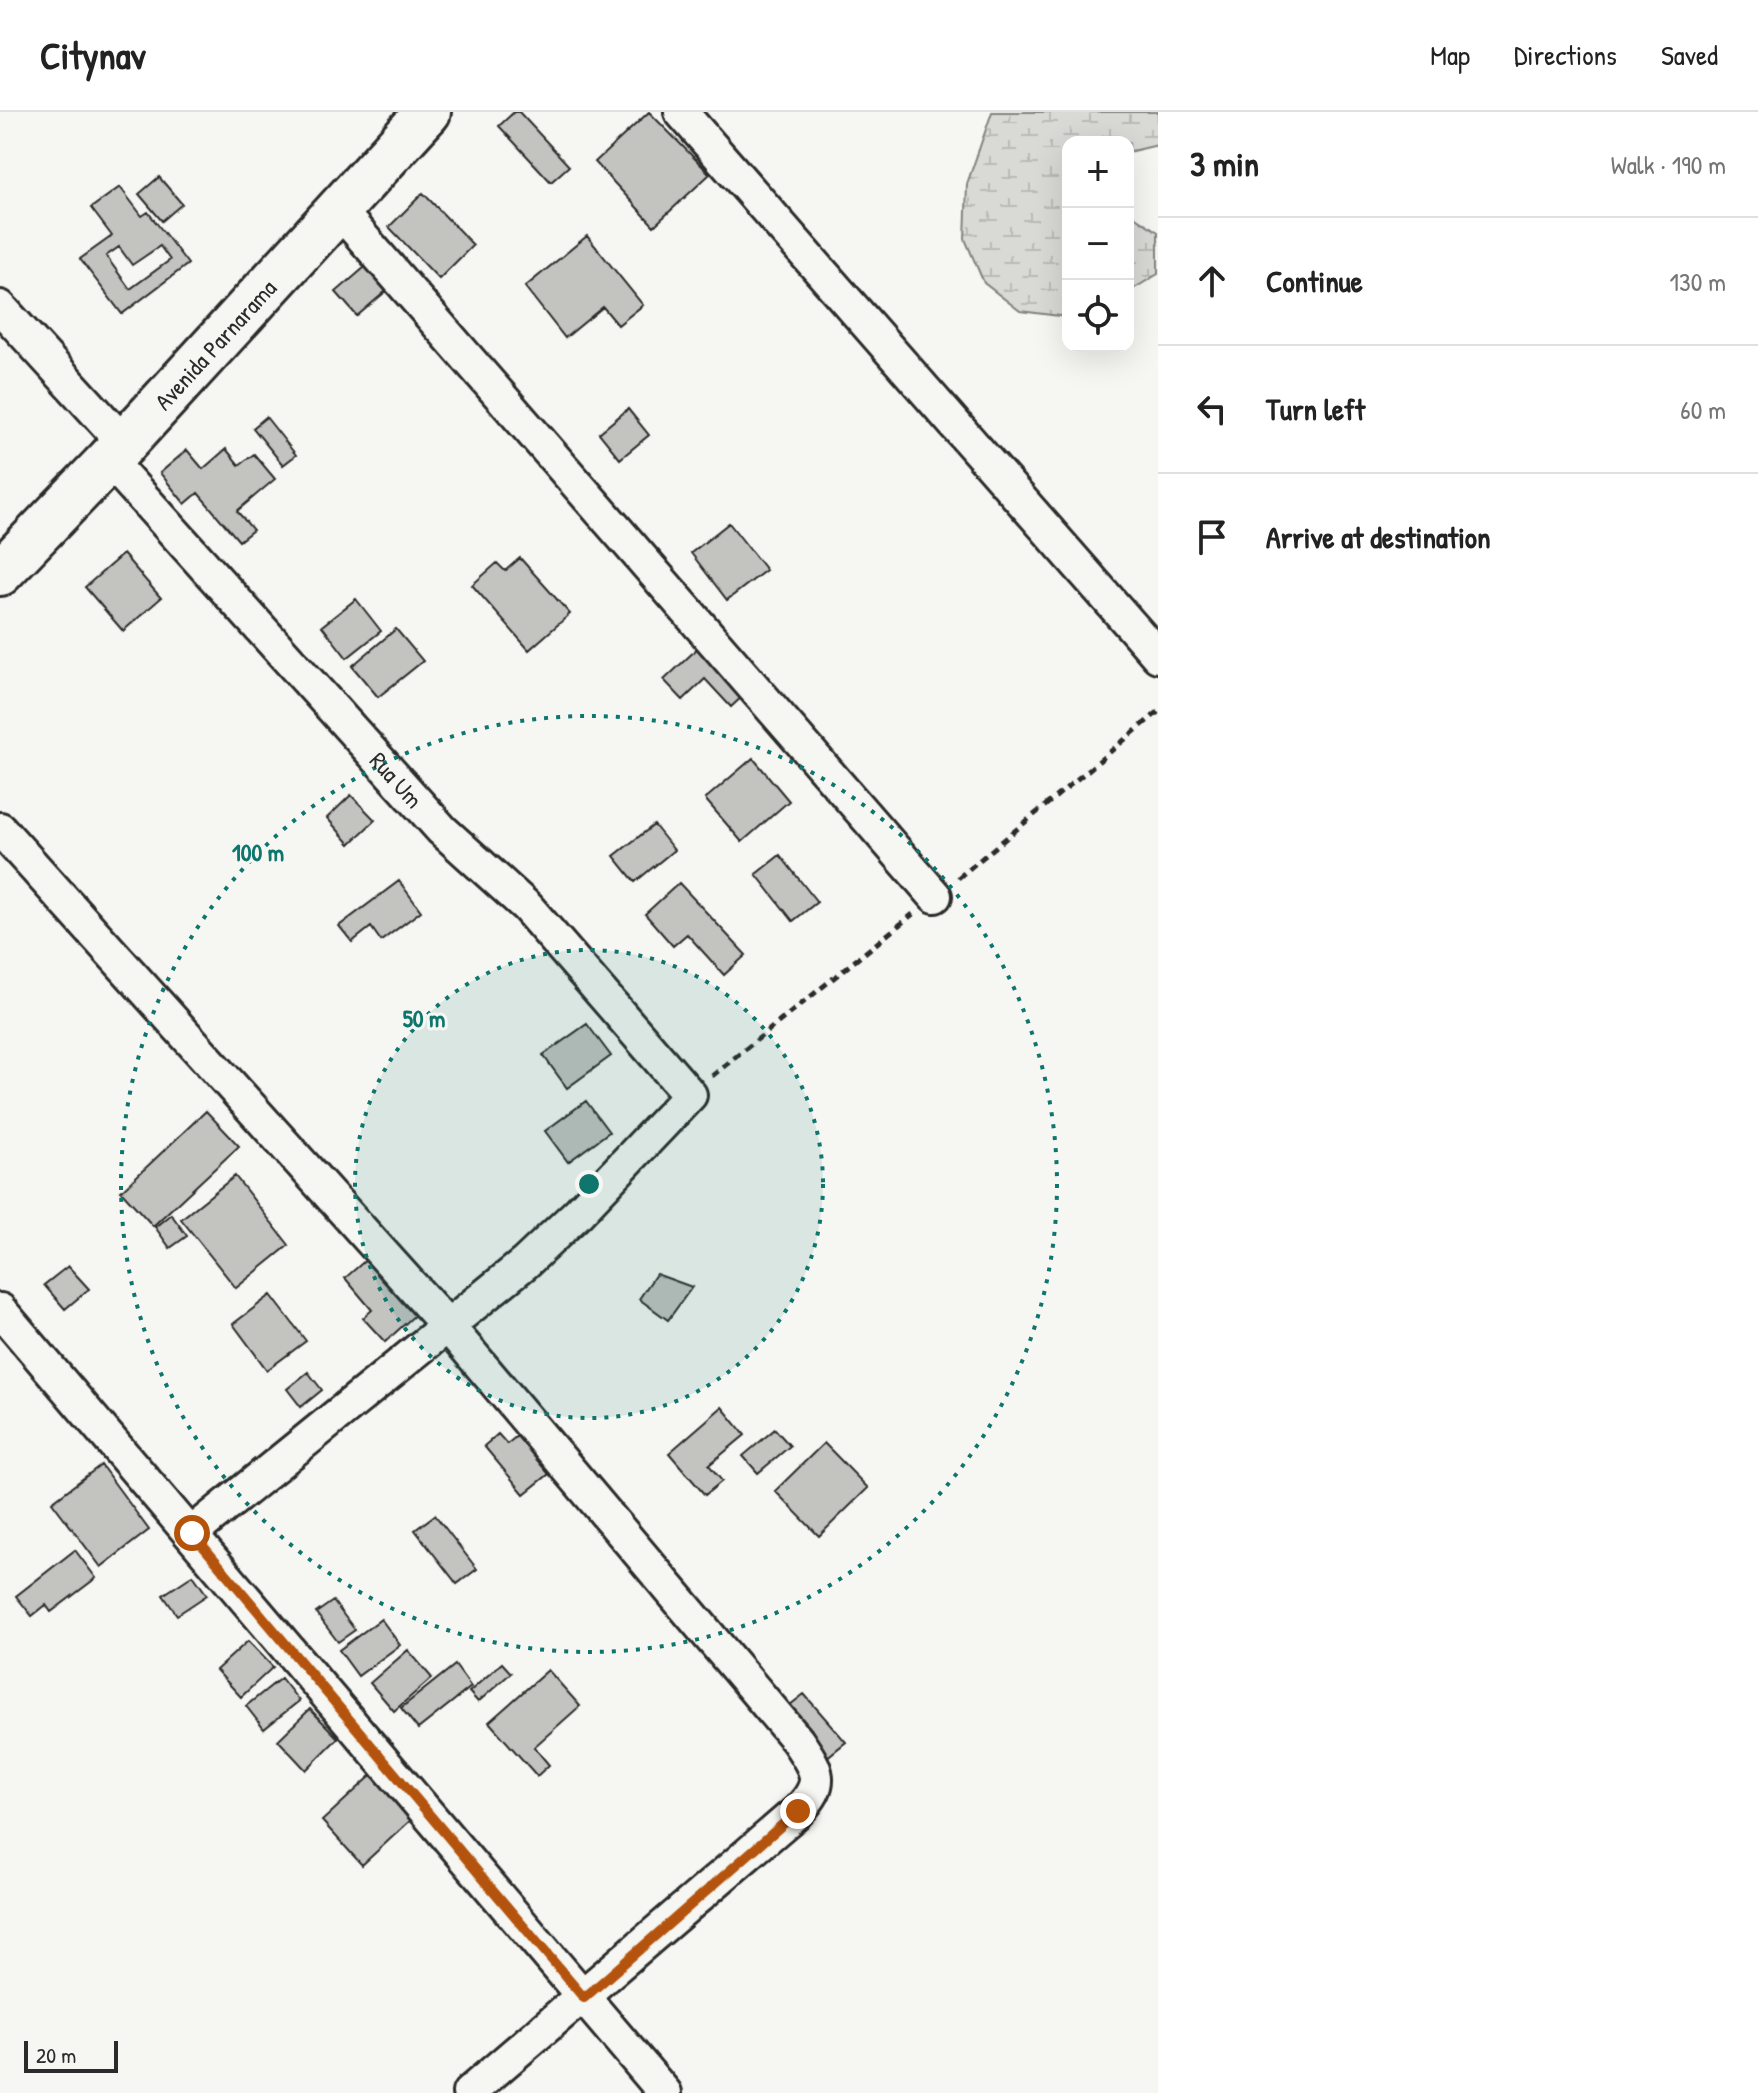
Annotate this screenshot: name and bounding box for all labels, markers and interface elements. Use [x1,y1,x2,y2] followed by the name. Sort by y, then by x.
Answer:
[40,29,146,81] text: Citynav
[1430,36,1470,74] text: Map
[1514,36,1617,74] text: Directions
[1661,36,1718,74] text: Saved
[1062,136,1134,352] map controls
[1062,136,1134,208] button: +
[1190,141,1259,187] text: 3 min
[1611,147,1726,182] text: Walk · 190 m
[1062,208,1134,280] button: −
[1190,259,1234,303] icon: ahead
[1266,261,1363,301] text: Continue
[1670,264,1726,299] text: 130 m
[147,272,283,416] street label: Avenida Parnarama
[1062,280,1134,352] button: locate
[1190,387,1234,431] icon: left
[1266,389,1365,429] text: Turn left
[1680,392,1726,427] text: 60 m
[1190,515,1234,559] icon: arrive
[1266,517,1491,557] text: Arrive at destination
[363,745,430,814] street label: Rua Um
[232,836,284,868] text: 100 m
[403,1002,445,1034] text: 50 m
[575,1170,603,1198] centre of rings
[174,1515,210,1551] route start
[780,1793,816,1829] route end
[24,2037,118,2073] scale bar
[36,2040,76,2070] text: 20 m

